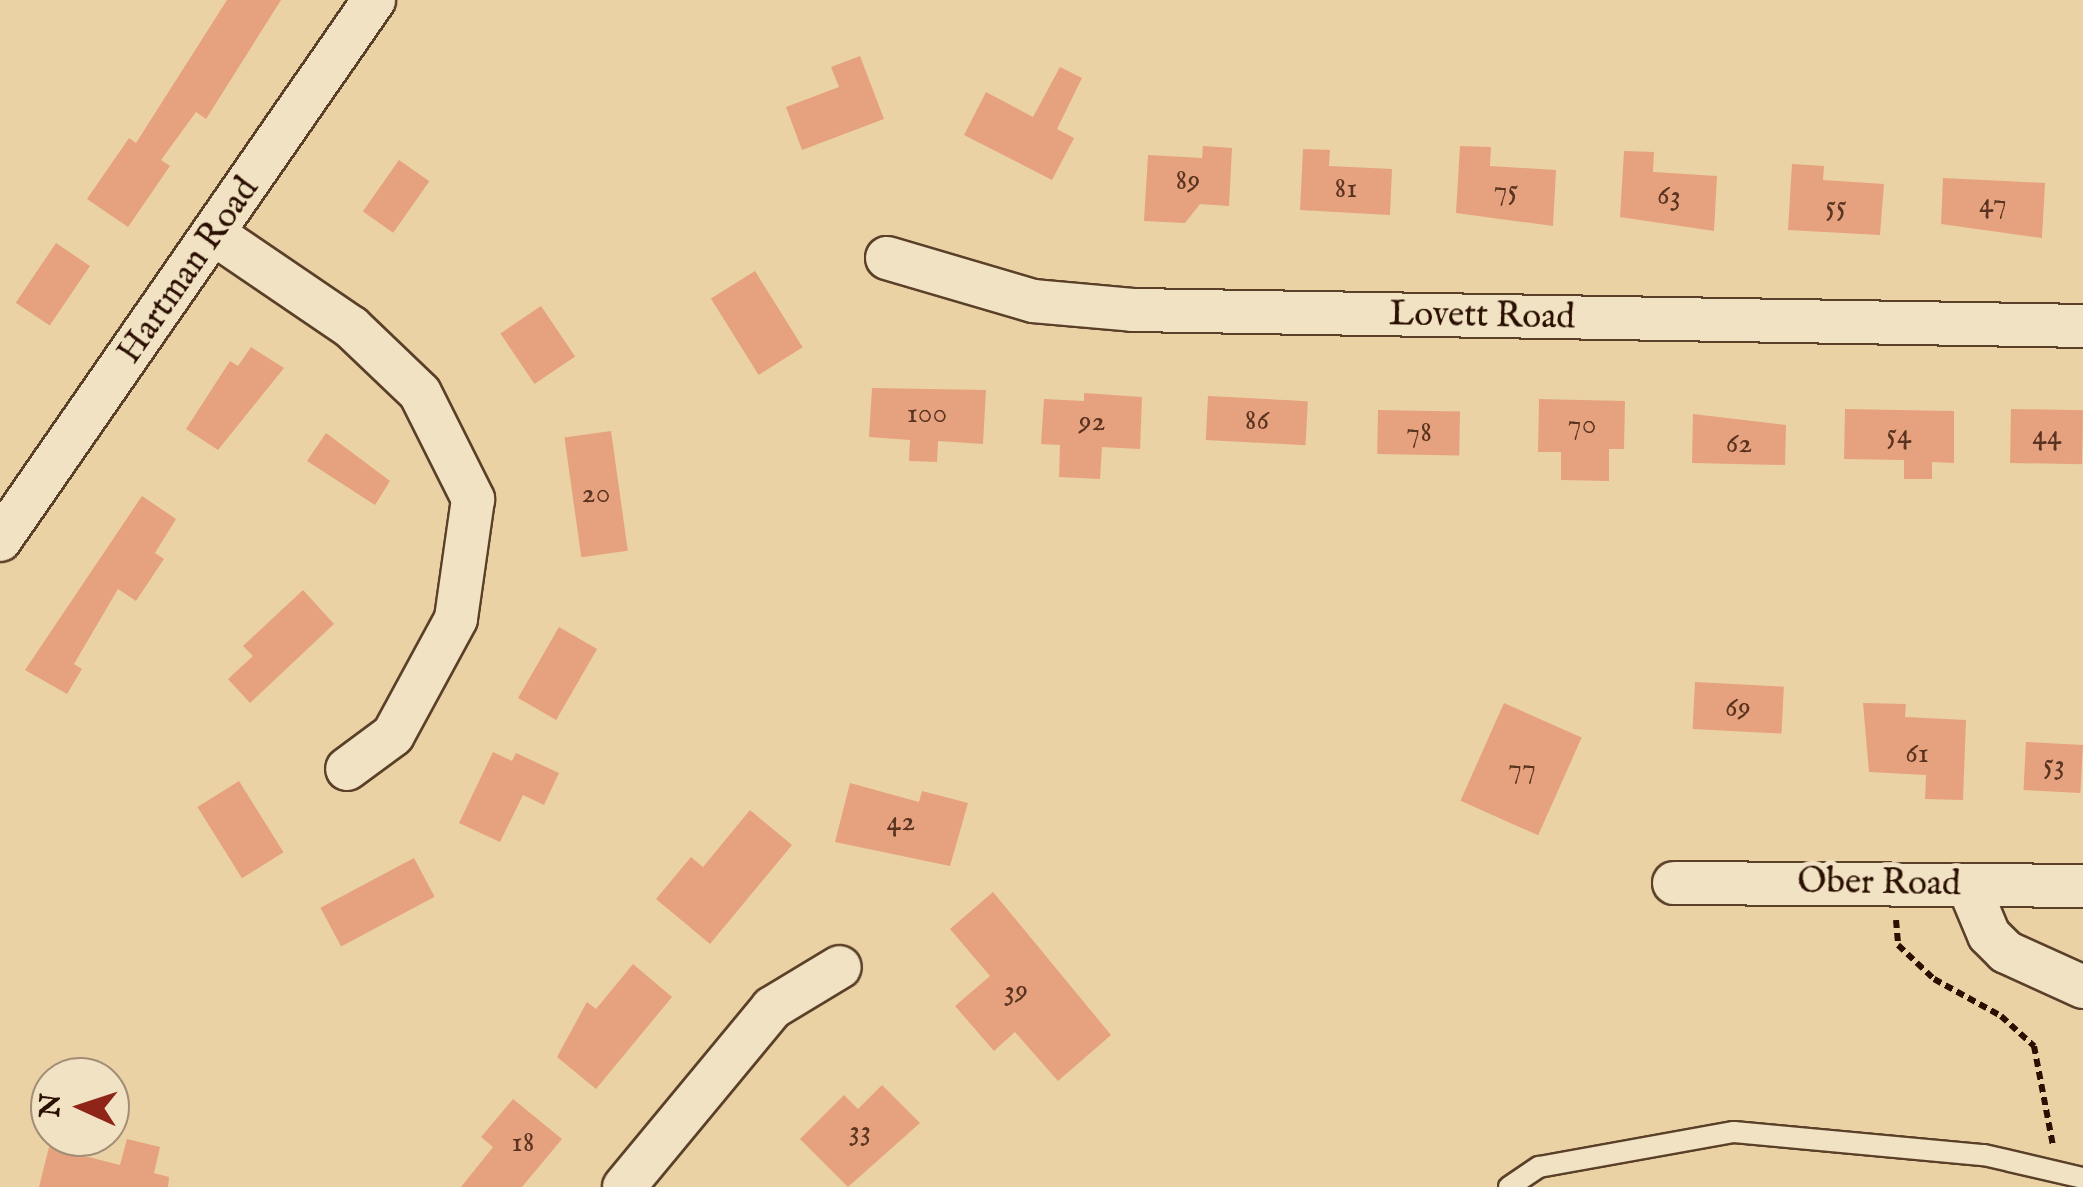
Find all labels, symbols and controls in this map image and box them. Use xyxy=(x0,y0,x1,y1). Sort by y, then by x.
house number: 89 xyxy=(1176,163,1200,199)
street label: Hartman Road xyxy=(109,170,269,372)
house number: 81 xyxy=(1335,171,1357,207)
house number: 75 xyxy=(1494,173,1518,209)
house number: 63 xyxy=(1657,178,1681,214)
house number: 47 xyxy=(1979,186,2007,222)
house number: 55 xyxy=(1825,189,1847,225)
street label: Lovett Road xyxy=(1389,294,1575,340)
house number: 100 xyxy=(907,396,947,432)
house number: 86 xyxy=(1245,403,1269,439)
house number: 92 xyxy=(1078,404,1106,440)
house number: 70 xyxy=(1568,407,1596,443)
house number: 78 xyxy=(1406,415,1432,451)
house number: 54 xyxy=(1886,417,1912,453)
house number: 44 xyxy=(2032,418,2062,454)
house number: 62 xyxy=(1726,426,1752,462)
house number: 20 xyxy=(582,476,610,512)
house number: 69 xyxy=(1725,690,1751,726)
house number: 61 xyxy=(1905,736,1929,772)
house number: 53 xyxy=(2043,747,2065,783)
house number: 77 xyxy=(1508,751,1536,787)
house number: 42 xyxy=(887,804,915,840)
street label: Ober Road xyxy=(1797,862,1961,906)
house number: 39 xyxy=(1004,973,1028,1009)
north arrow xyxy=(30,1057,130,1157)
text: N xyxy=(33,1092,70,1119)
house number: 33 xyxy=(849,1113,871,1149)
house number: 18 xyxy=(512,1125,534,1161)

